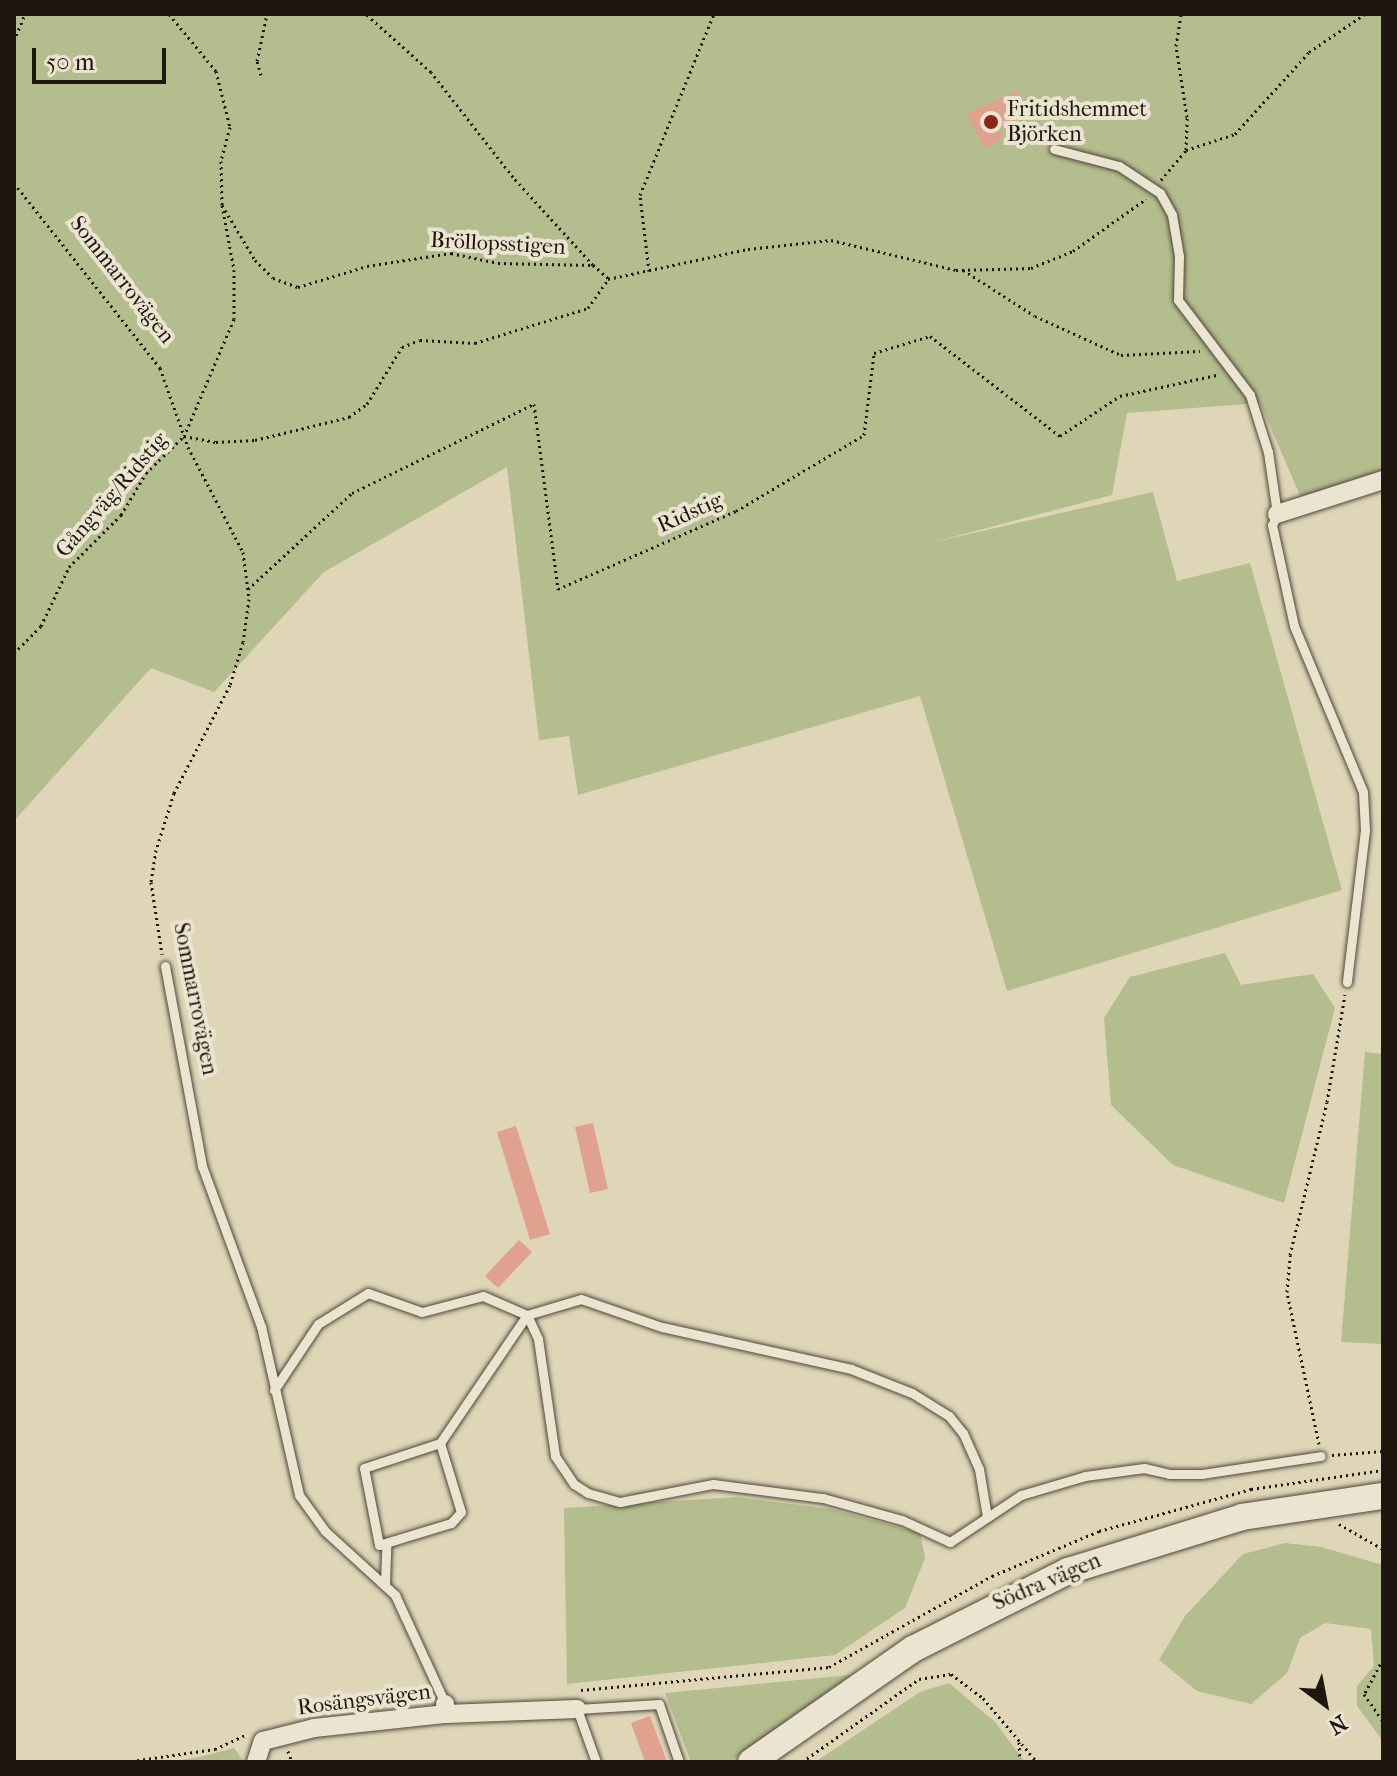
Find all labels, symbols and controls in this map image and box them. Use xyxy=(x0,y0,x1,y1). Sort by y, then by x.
scale bar xyxy=(36,32,170,82)
text: 50 m xyxy=(46,48,95,76)
place label: Fritidshemmet Björken xyxy=(1007,96,1147,148)
marker: Fritidshemmet Björken xyxy=(982,113,1000,131)
street label: Sommarrovägen xyxy=(64,211,180,349)
street label: Bröllopsstigen xyxy=(430,227,566,261)
street label: Gångväg/Ridstig xyxy=(51,427,173,563)
street label: Ridstig xyxy=(653,487,727,539)
street label: Sommarrovägen xyxy=(167,920,223,1078)
street label: Södra vägen xyxy=(989,1547,1105,1617)
north arrow xyxy=(1285,1664,1365,1744)
street label: Rosängsvägen xyxy=(296,1679,432,1721)
text: N xyxy=(1324,1709,1352,1740)

